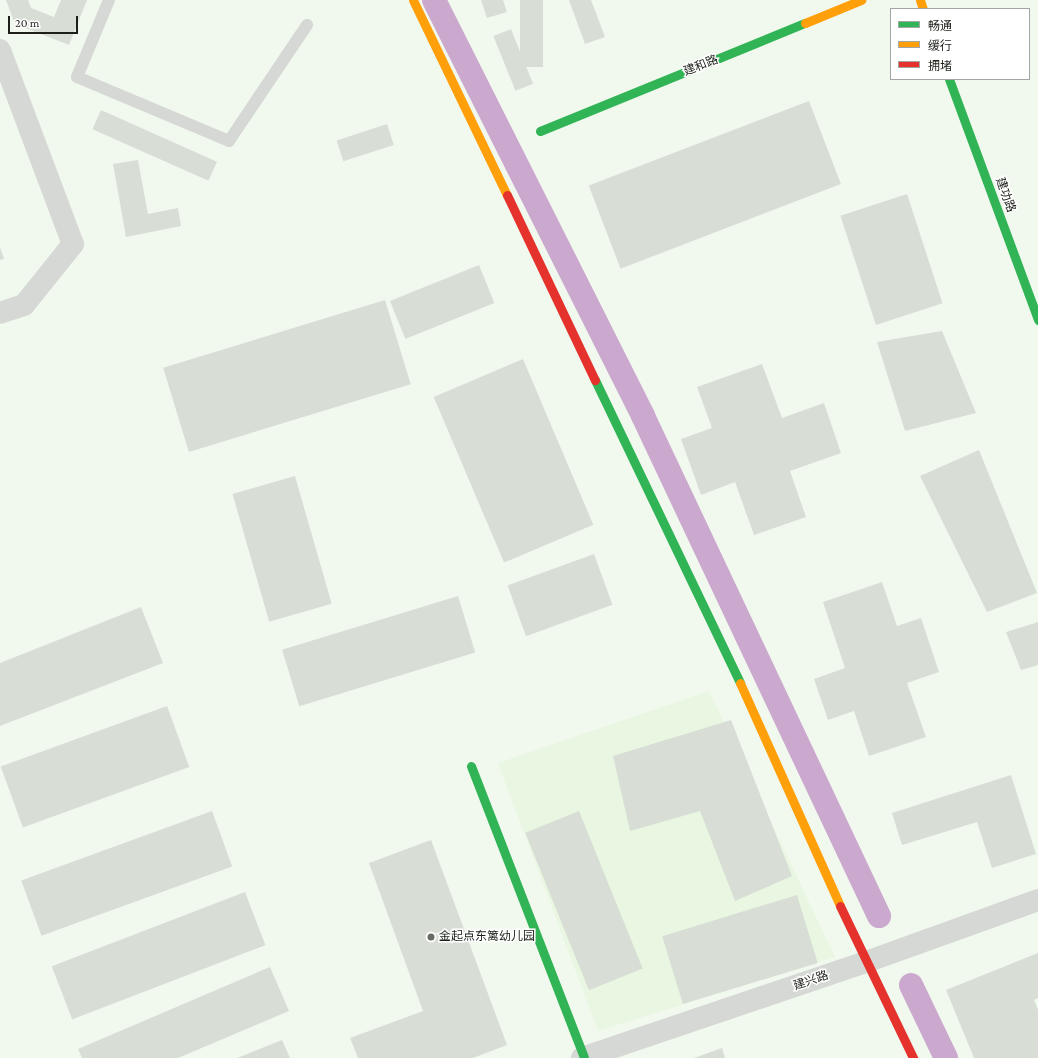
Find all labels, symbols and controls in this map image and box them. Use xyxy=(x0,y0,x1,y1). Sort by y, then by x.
scale bar xyxy=(10,8,80,34)
legend xyxy=(890,8,1030,80)
text: 20 m xyxy=(15,16,39,30)
text: 畅通 xyxy=(928,19,952,33)
text: 缓行 xyxy=(928,39,952,53)
street label: 建和路 xyxy=(682,53,720,79)
text: 拥堵 xyxy=(928,59,952,73)
street label: 建功路 xyxy=(992,176,1018,214)
place label: 金起点东篱幼儿园 xyxy=(439,930,535,944)
marker: 金起点东篱幼儿园 xyxy=(426,932,436,942)
street label: 建兴路 xyxy=(792,968,830,994)

